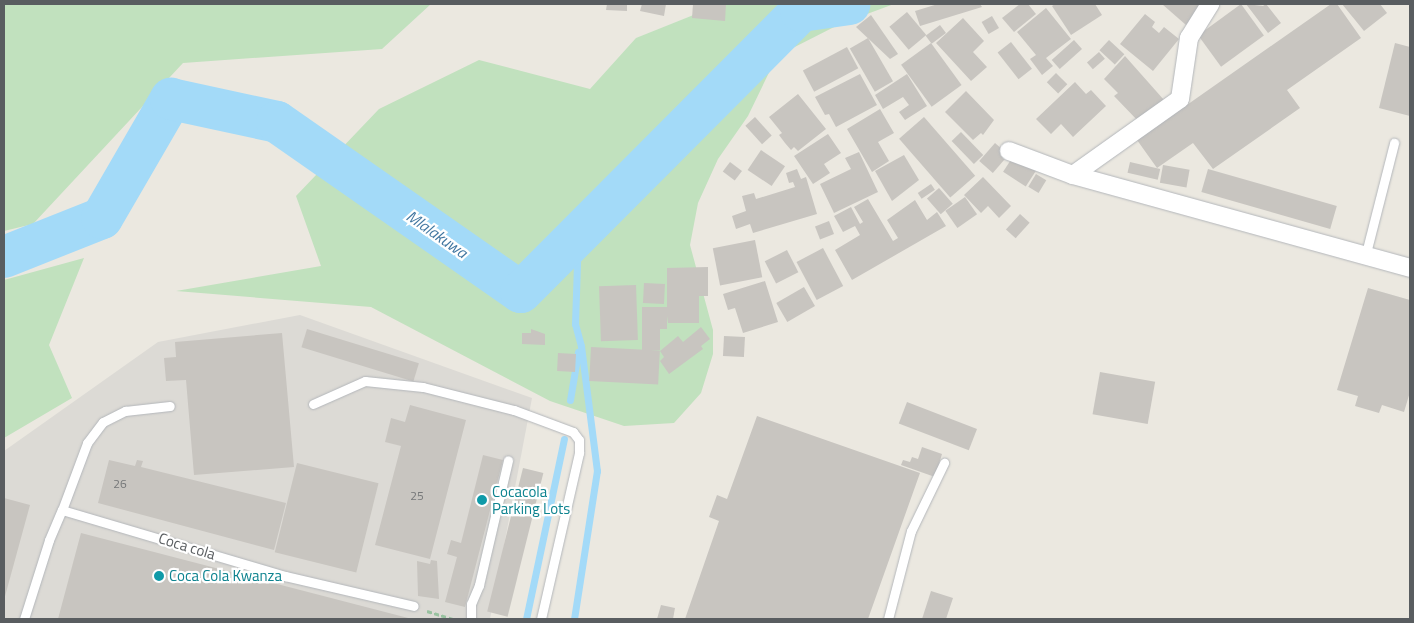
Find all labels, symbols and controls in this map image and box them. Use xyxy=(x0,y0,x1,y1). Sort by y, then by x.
water label: Mlalakuwa xyxy=(403,206,471,262)
house number: 26 xyxy=(113,477,127,491)
place label: Cocacola Parking Lots xyxy=(492,482,570,517)
house number: 25 xyxy=(410,489,424,503)
marker: Cocacola Parking Lots xyxy=(476,494,488,506)
street label: Coca cola xyxy=(156,529,218,563)
place label: Coca Cola Kwanza xyxy=(169,567,282,585)
marker: Coca Cola Kwanza xyxy=(153,570,165,582)

